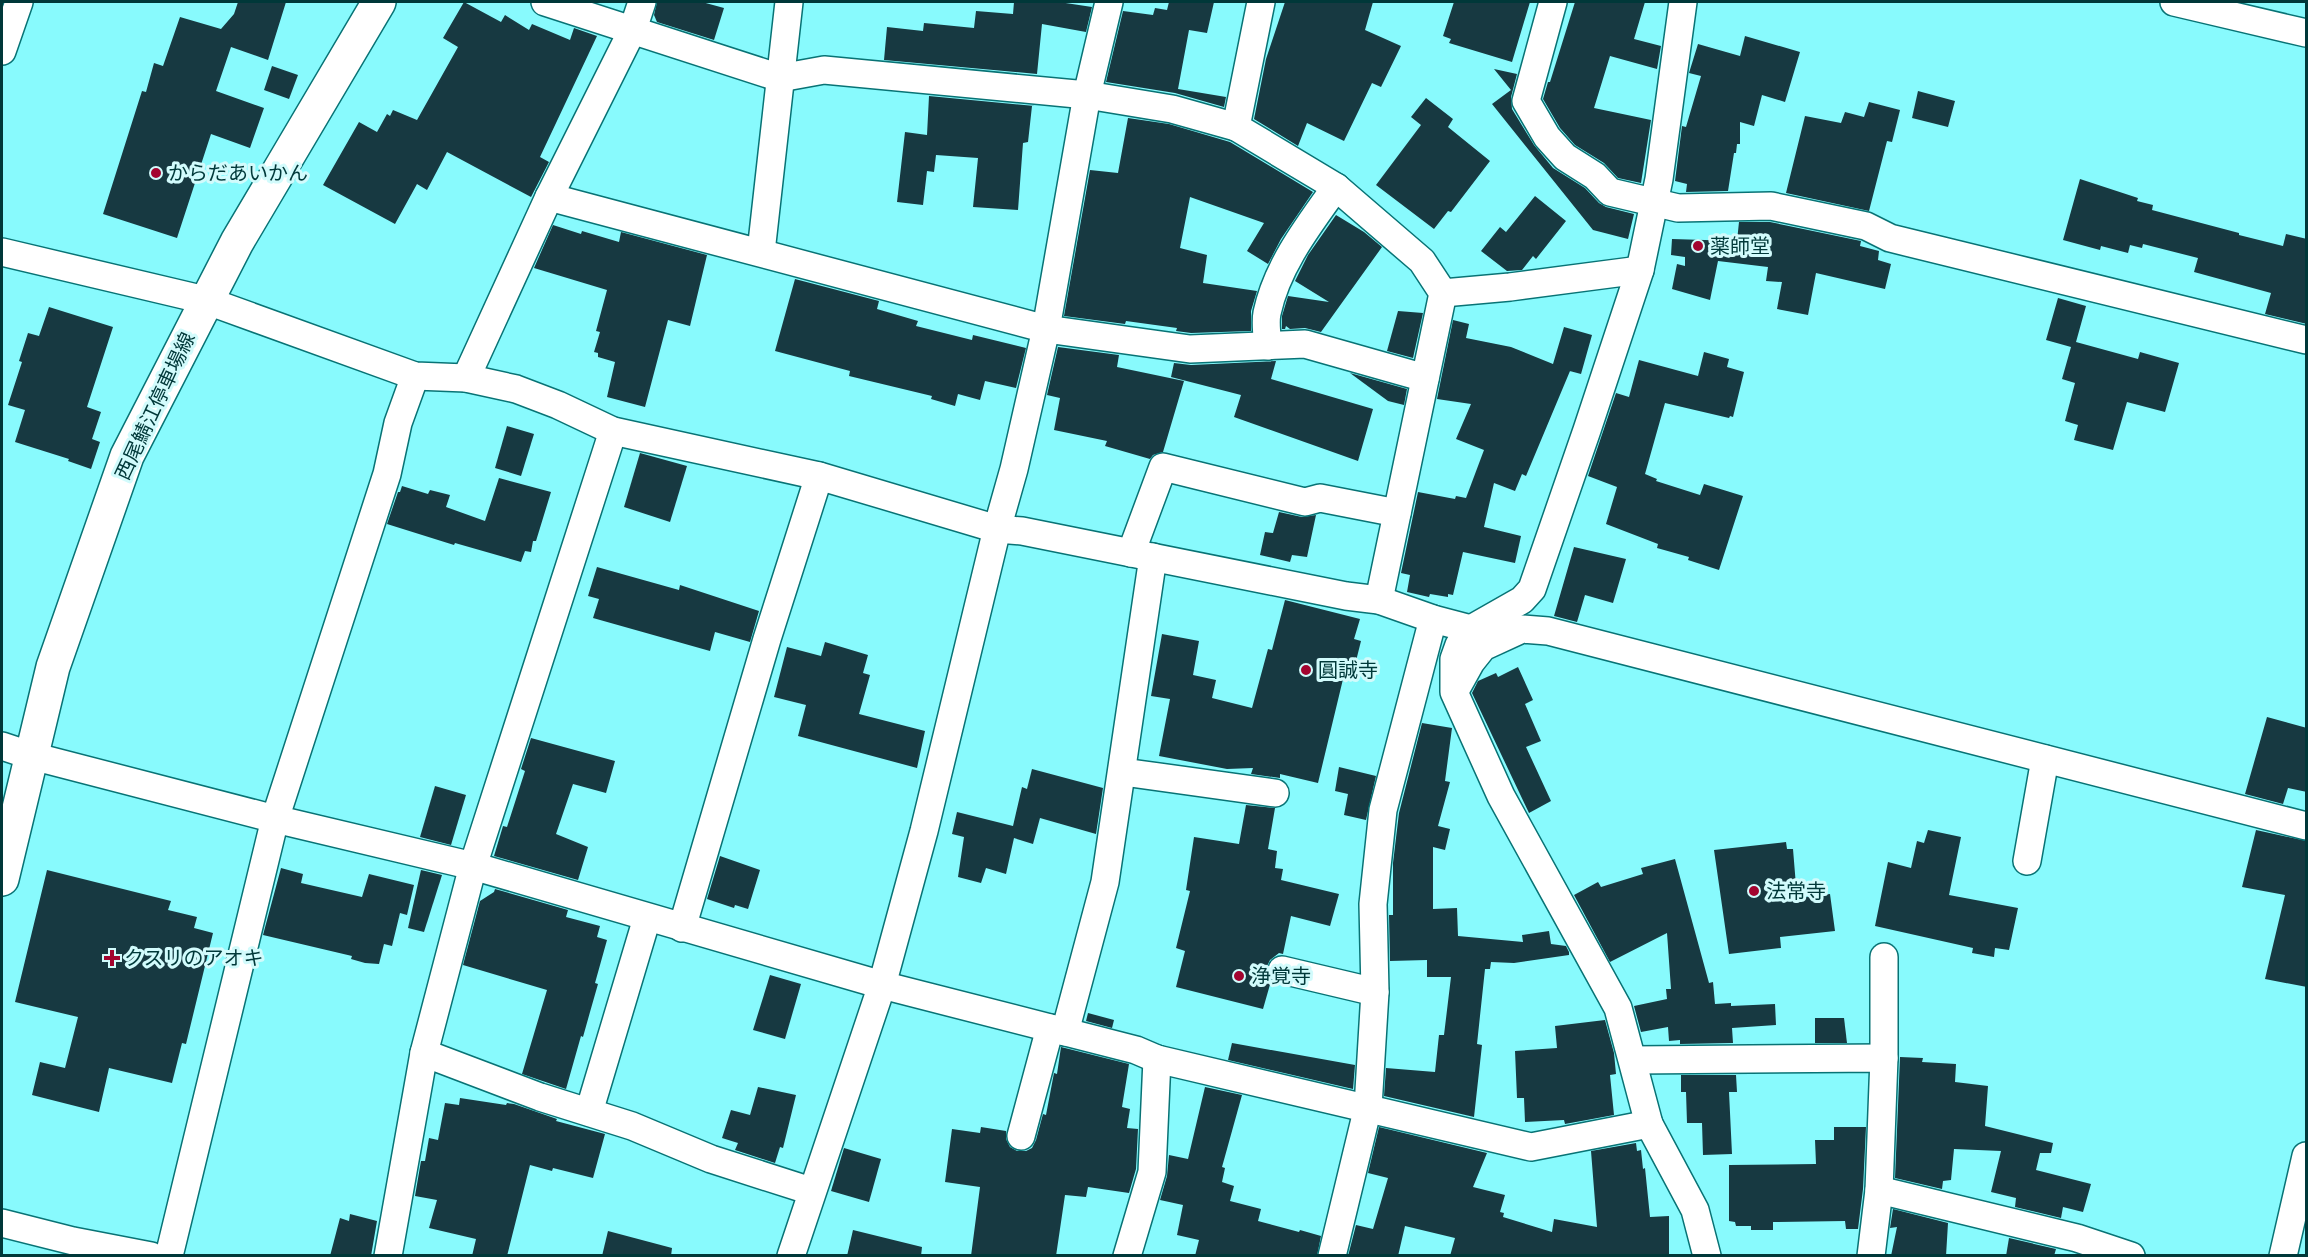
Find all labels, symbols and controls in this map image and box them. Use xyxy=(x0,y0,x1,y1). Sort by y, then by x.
place label: からだあいかん xyxy=(168,160,308,186)
marker: からだあいかん xyxy=(149,166,163,180)
place label: 薬師堂 xyxy=(1710,233,1770,259)
marker: 薬師堂 xyxy=(1691,239,1705,253)
street label: 西尾鯖江停車場線 xyxy=(109,328,201,484)
place label: 圓誠寺 xyxy=(1318,657,1378,683)
marker: 圓誠寺 xyxy=(1299,663,1313,677)
place label: 法常寺 xyxy=(1766,878,1826,904)
marker: 法常寺 xyxy=(1747,884,1761,898)
place label: クスリのアオキ xyxy=(124,945,263,971)
marker: クスリのアオキ xyxy=(105,951,119,965)
place label: 浄覚寺 xyxy=(1251,963,1311,989)
marker: 浄覚寺 xyxy=(1232,969,1246,983)

